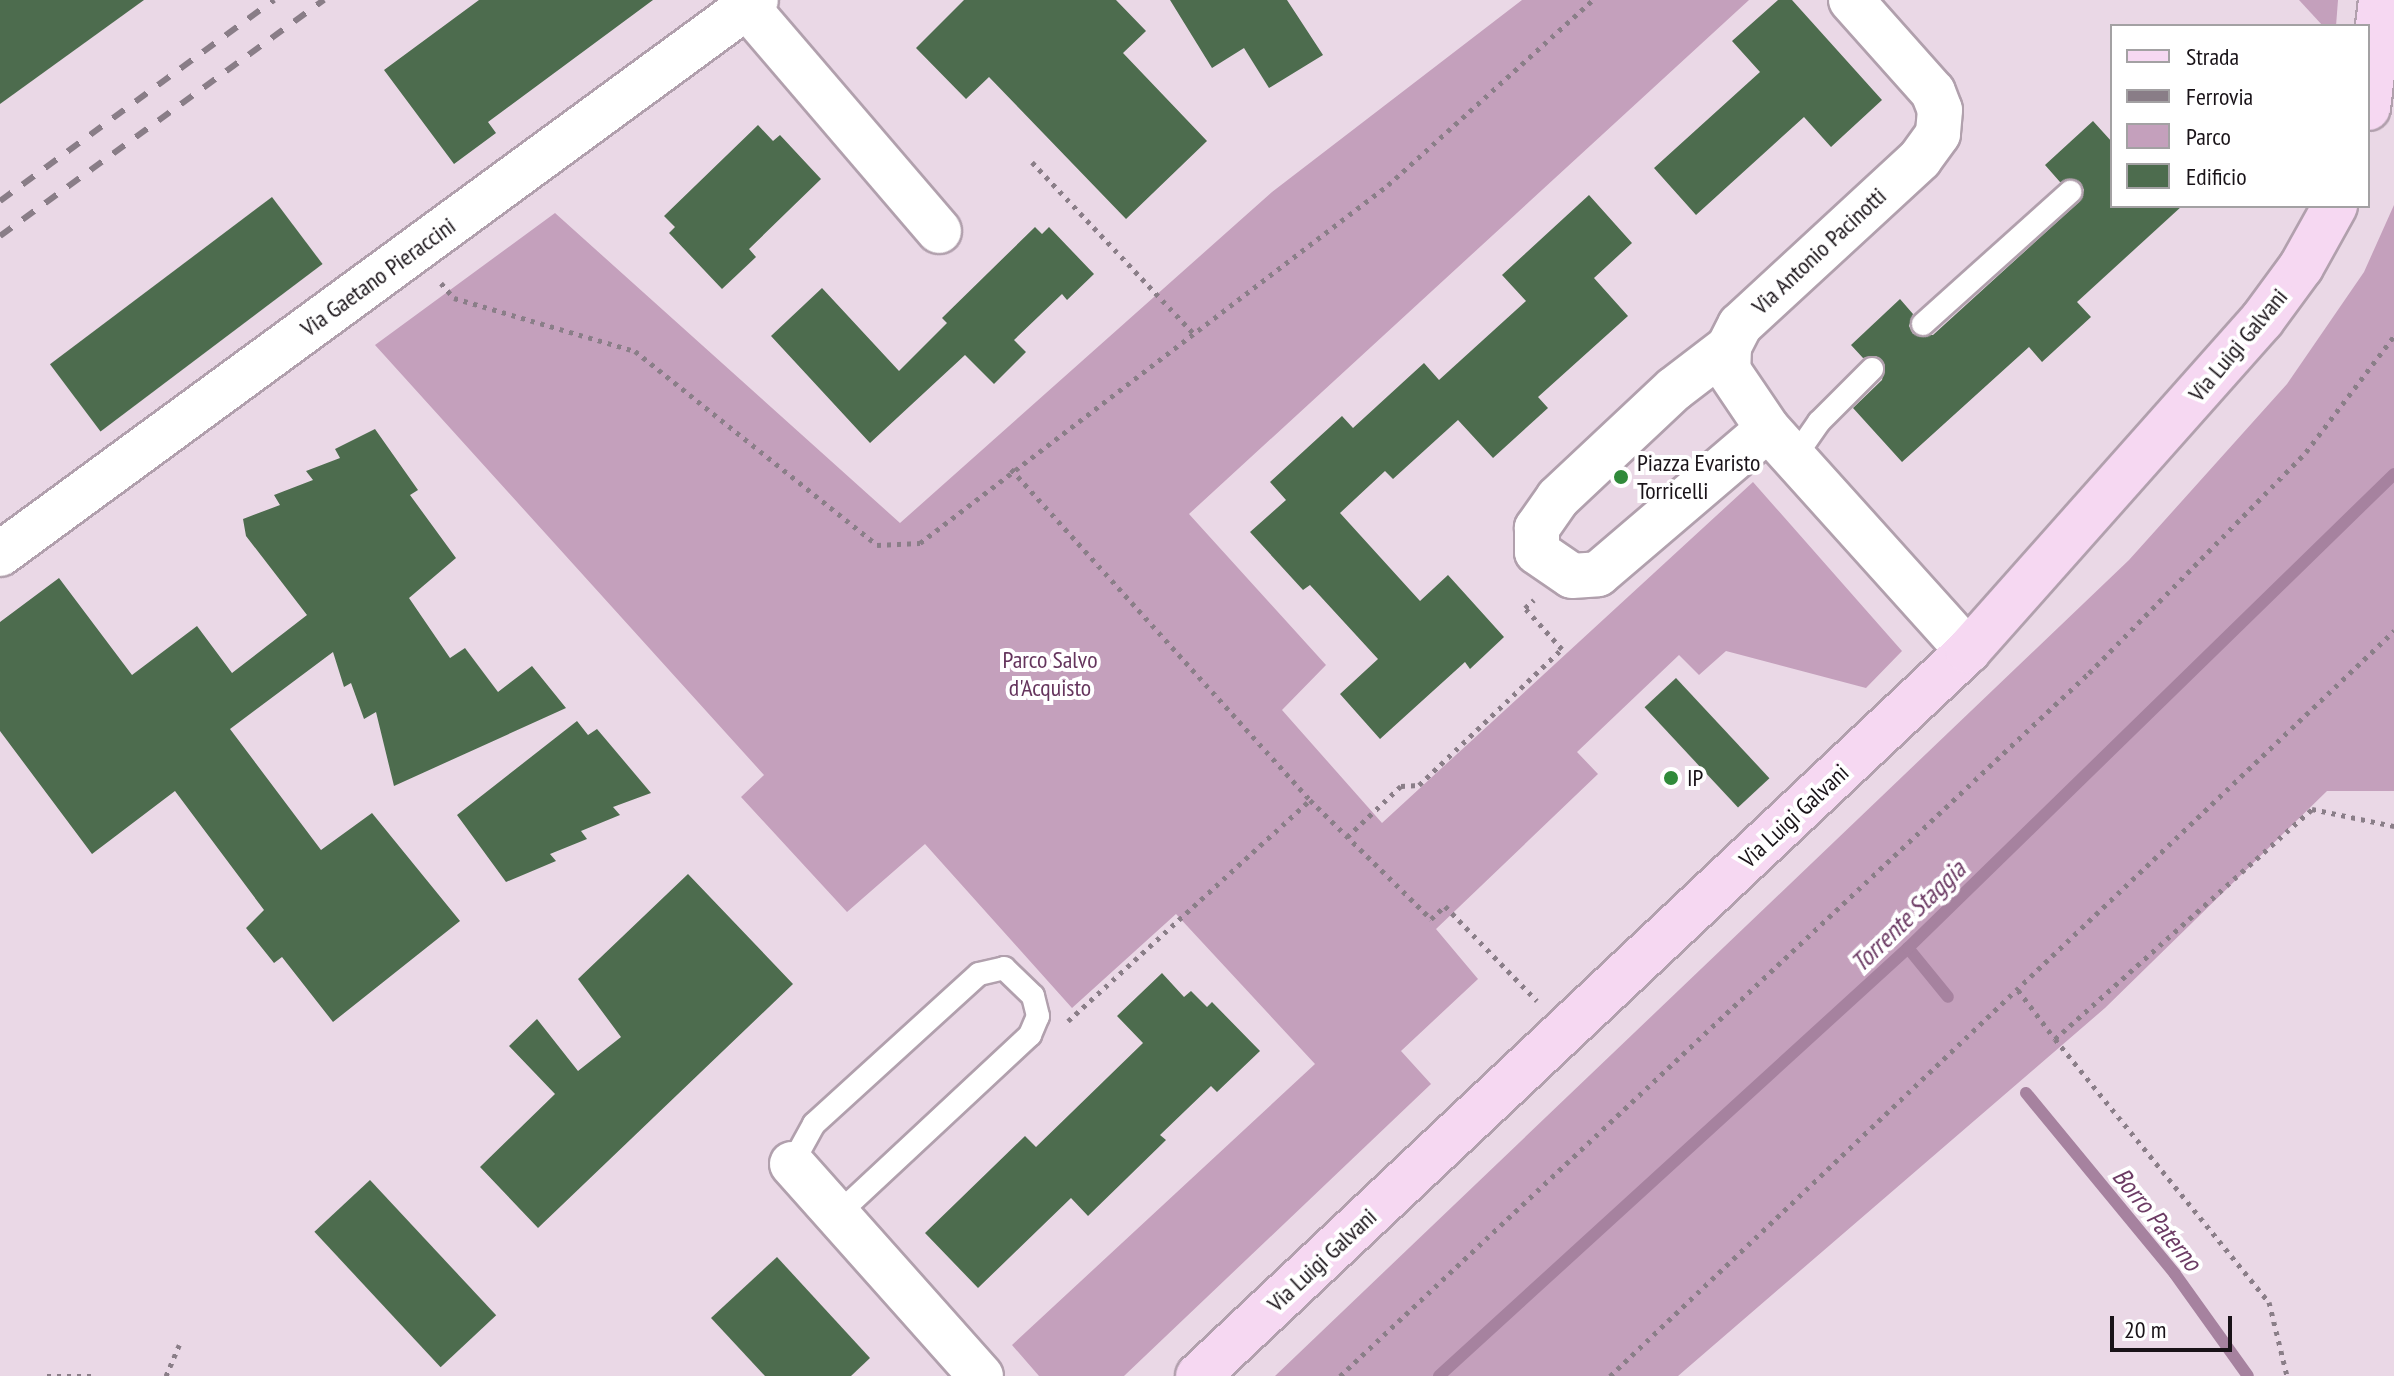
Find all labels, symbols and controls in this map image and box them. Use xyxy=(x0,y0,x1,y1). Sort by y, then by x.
legend xyxy=(2110,24,2370,208)
text: Strada xyxy=(2186,41,2239,72)
text: Ferrovia xyxy=(2186,81,2253,112)
text: Parco xyxy=(2186,121,2231,152)
text: Edificio xyxy=(2186,161,2247,192)
street label: Via Antonio Pacinotti xyxy=(1746,181,1892,321)
street label: Via Gaetano Pieraccini xyxy=(295,211,461,343)
street label: Via Luigi Galvani xyxy=(2182,283,2294,407)
place label: Piazza Evaristo Torricelli xyxy=(1637,449,1760,505)
marker: Piazza Evaristo Torricelli xyxy=(1612,468,1630,486)
park label: Parco Salvo d'Acquisto xyxy=(1002,646,1098,702)
street label: Via Luigi Galvani xyxy=(1734,758,1854,874)
place label: IP xyxy=(1687,764,1703,792)
marker: IP xyxy=(1662,769,1680,787)
water label: Torrente Staggia xyxy=(1844,854,1972,978)
water label: Borro Paterno xyxy=(2106,1161,2208,1277)
street label: Via Luigi Galvani xyxy=(1262,1202,1382,1318)
scale bar xyxy=(2114,1300,2236,1350)
text: 20 m xyxy=(2124,1314,2166,1345)

